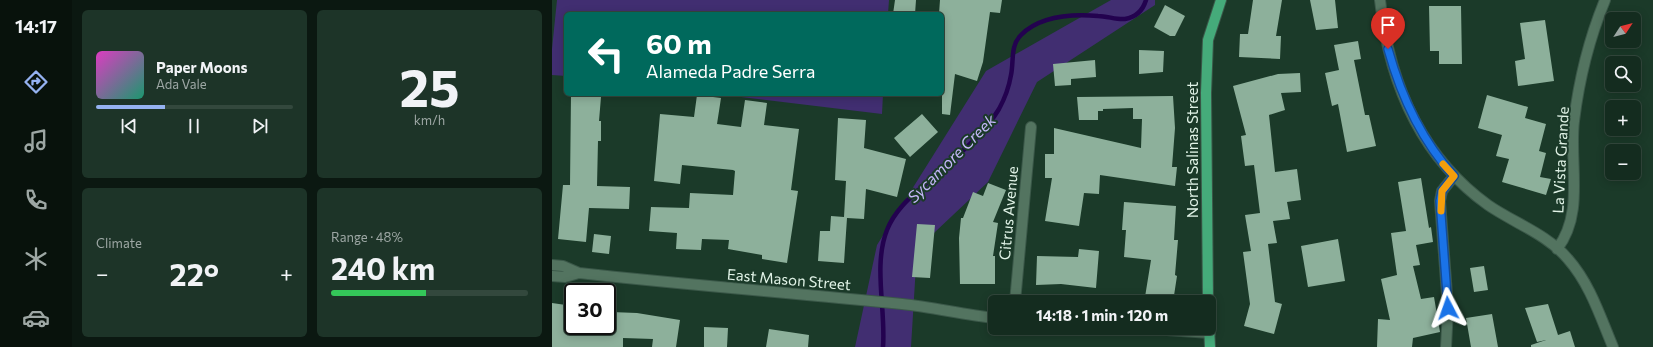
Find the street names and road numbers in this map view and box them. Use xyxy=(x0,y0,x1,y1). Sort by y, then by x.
street label: North Salinas Street xyxy=(1183,82,1201,218)
street label: La Vista Grande xyxy=(1548,106,1572,214)
street label: Citrus Avenue xyxy=(995,165,1021,261)
street label: East Mason Street xyxy=(726,265,852,293)

